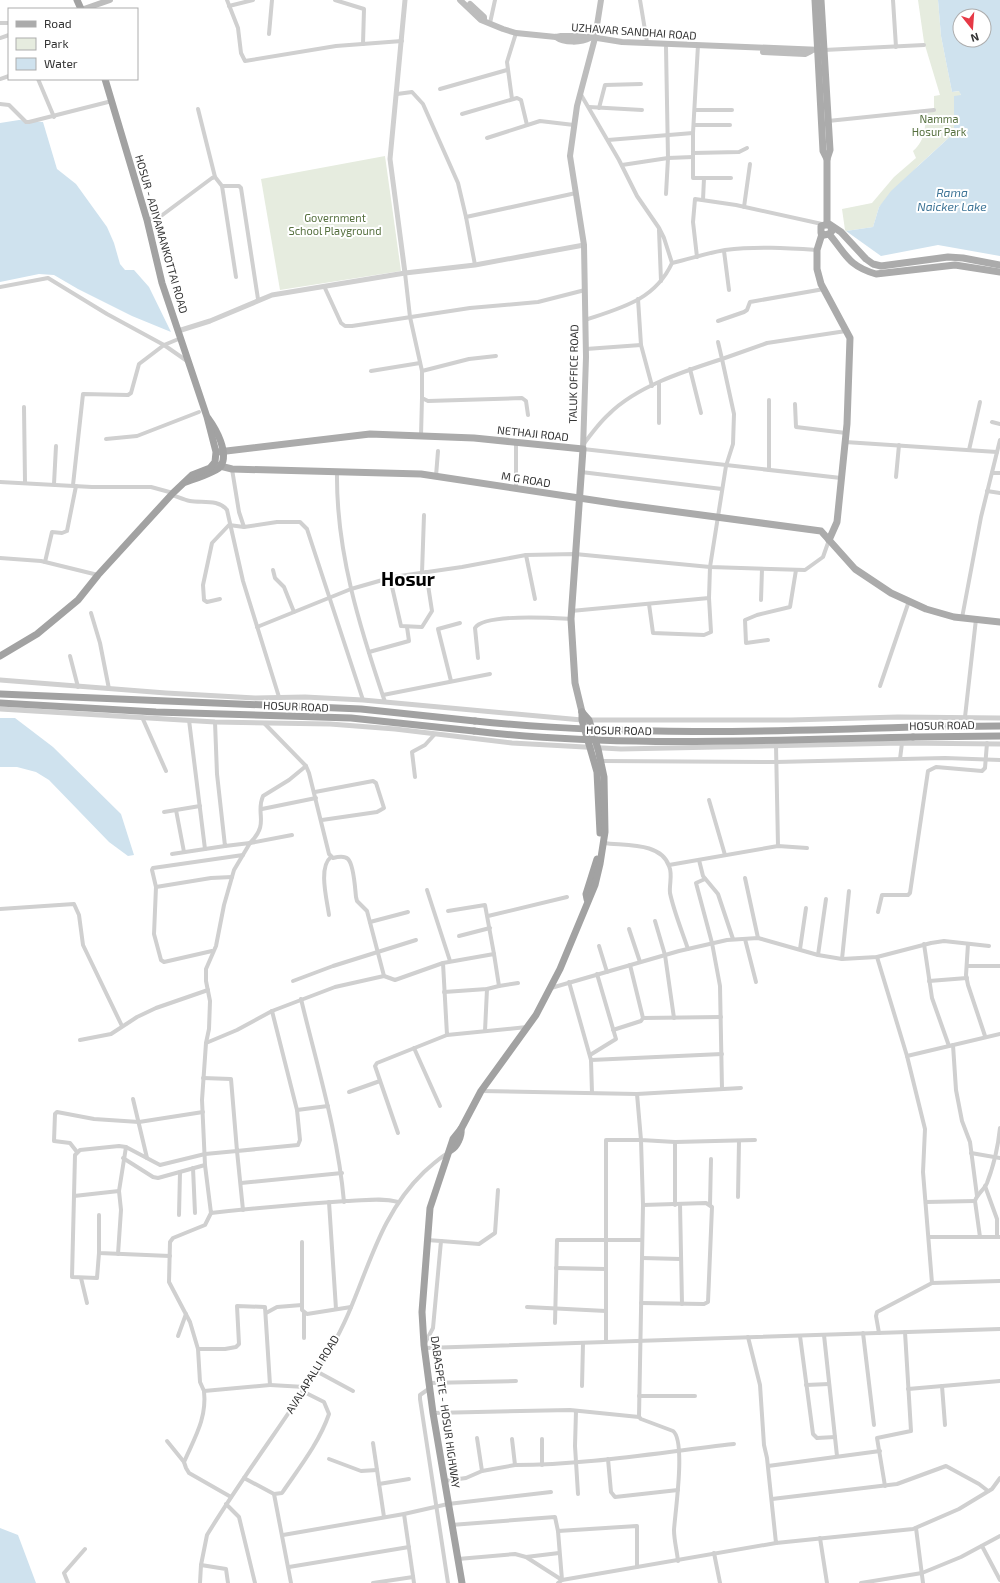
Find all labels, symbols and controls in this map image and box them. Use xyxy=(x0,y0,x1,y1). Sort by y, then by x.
legend xyxy=(8,8,138,80)
north arrow xyxy=(952,8,992,48)
text: Road xyxy=(44,16,72,30)
street label: UZHAVAR SANDHAI ROAD xyxy=(571,20,697,42)
text: N xyxy=(969,31,981,45)
text: Park xyxy=(44,36,69,50)
text: Water xyxy=(44,56,78,70)
park label: Namma Hosur Park xyxy=(912,112,967,138)
street label: HOSUR - ADIYAMANKOTTAI ROAD xyxy=(133,153,191,315)
water label: Rama Naicker Lake xyxy=(917,185,987,213)
park label: Government School Playground xyxy=(288,211,382,237)
street label: TALUK OFFICE ROAD xyxy=(566,324,580,424)
street label: NETHAJI ROAD xyxy=(497,423,569,443)
street label: M G ROAD xyxy=(500,469,552,489)
district label: Hosur xyxy=(381,567,435,590)
street label: HOSUR ROAD xyxy=(263,698,329,714)
street label: HOSUR ROAD xyxy=(909,718,975,732)
street label: HOSUR ROAD xyxy=(586,723,652,737)
street label: AVALAPALLI ROAD xyxy=(283,1332,341,1416)
street label: DABASPETE - HOSUR HIGHWAY xyxy=(429,1335,463,1490)

